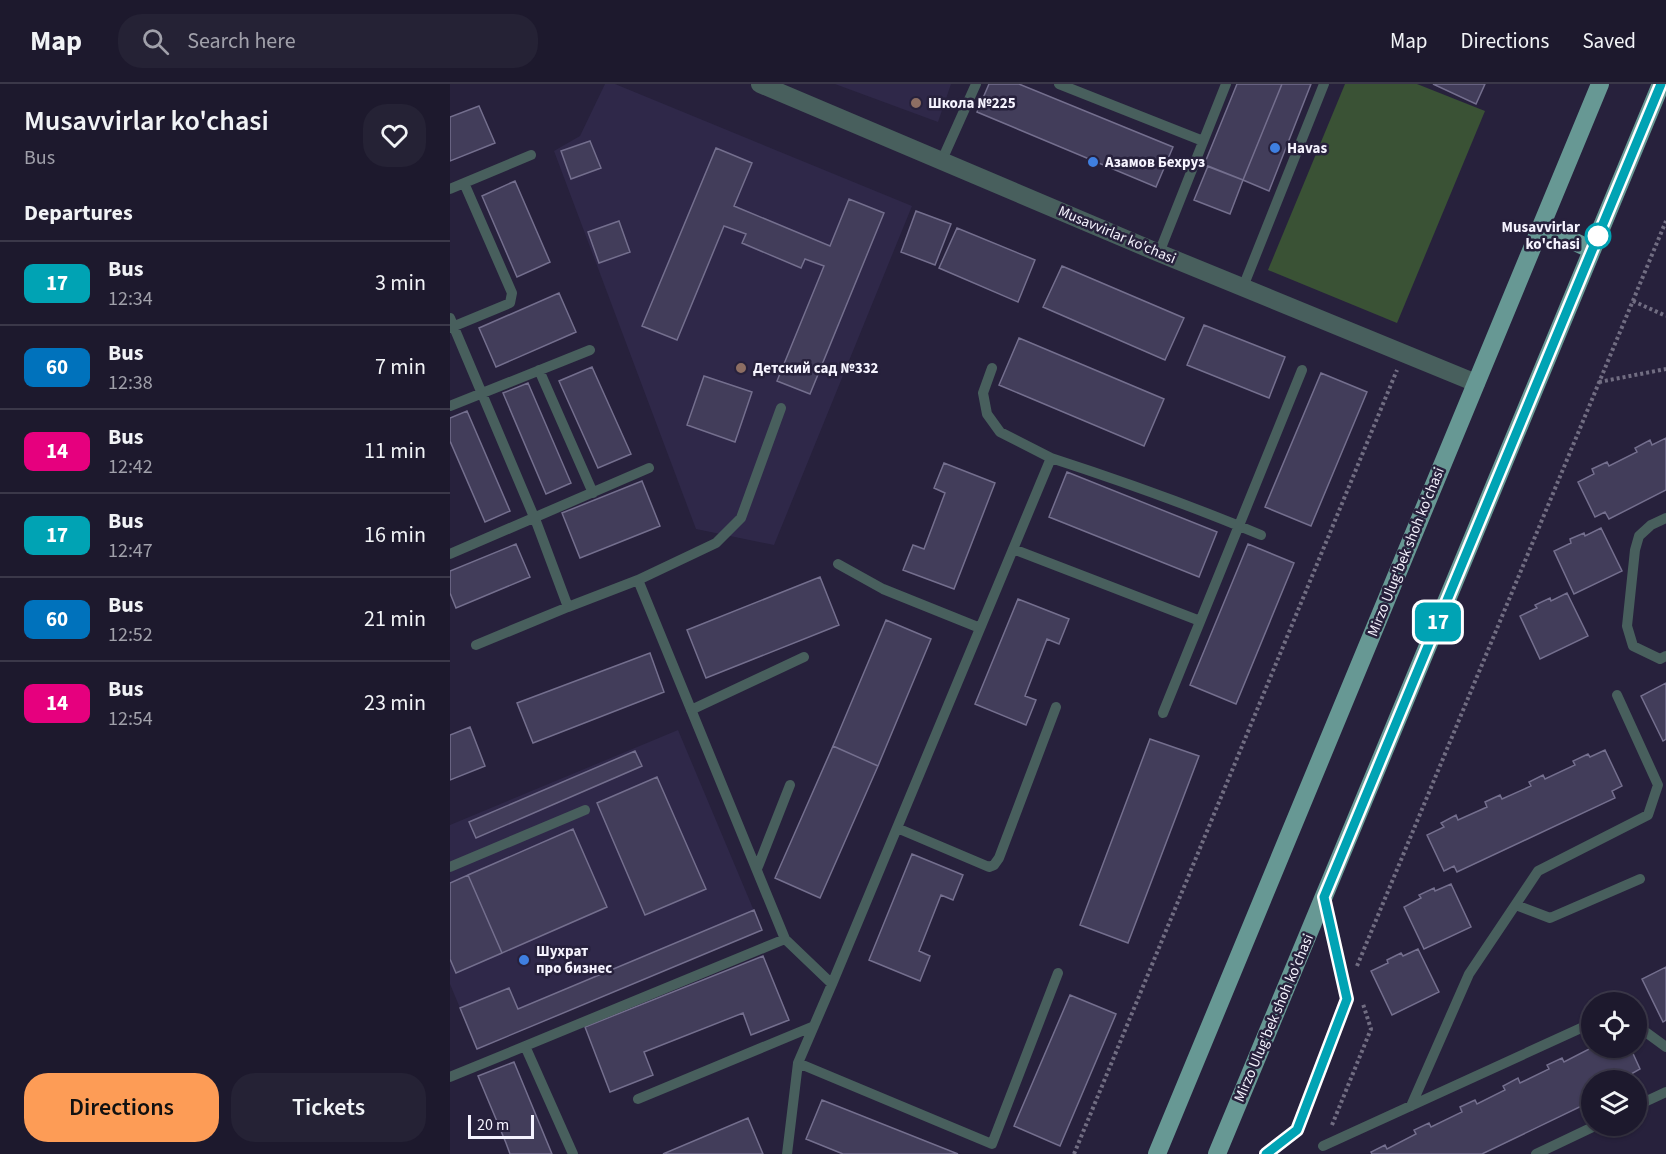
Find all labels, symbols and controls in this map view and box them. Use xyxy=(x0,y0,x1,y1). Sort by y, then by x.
search box xyxy=(118,14,538,68)
text: Map xyxy=(30,21,82,61)
icon: search xyxy=(139,25,172,58)
text: Search here xyxy=(187,25,296,57)
text: Map xyxy=(1390,26,1428,56)
text: Directions xyxy=(1461,26,1549,56)
text: Saved xyxy=(1582,26,1636,56)
place label: Школа №225 xyxy=(928,93,1016,114)
marker: Школа №225 xyxy=(909,96,923,110)
text: Musavvirlar ko'chasi xyxy=(24,101,269,141)
button: heart xyxy=(363,104,426,167)
place label: Havas xyxy=(1287,138,1327,159)
marker: Havas xyxy=(1268,141,1282,155)
text: Bus xyxy=(24,144,55,172)
place label: Азамов Бехруз xyxy=(1104,152,1205,173)
marker: Азамов Бехруз xyxy=(1086,155,1100,169)
text: Departures xyxy=(24,197,133,229)
street label: Musavvirlar ko'chasi xyxy=(1055,201,1179,269)
place label: Musavvirlar ko'chasi xyxy=(1502,217,1580,255)
marker: Musavvirlar ko'chasi xyxy=(1585,223,1611,249)
text: Bus xyxy=(108,253,144,285)
text: 3 min xyxy=(375,267,426,299)
text: 17 xyxy=(46,268,68,298)
text: 12:34 xyxy=(108,285,153,313)
text: Bus xyxy=(108,337,144,369)
text: 7 min xyxy=(375,351,426,383)
text: 60 xyxy=(46,352,68,382)
place label: Детский сад №332 xyxy=(753,358,879,379)
marker: Детский сад №332 xyxy=(734,361,748,375)
text: 12:38 xyxy=(108,369,153,397)
text: Bus xyxy=(108,421,144,453)
text: 11 min xyxy=(364,435,426,467)
text: 14 xyxy=(46,436,68,466)
text: 12:42 xyxy=(108,453,153,481)
street label: Mirzo Ulug'bek shoh ko'chasi xyxy=(1362,464,1450,640)
text: Bus xyxy=(108,505,144,537)
text: 16 min xyxy=(364,519,426,551)
text: 17 xyxy=(46,520,68,550)
text: 12:47 xyxy=(108,537,153,565)
text: Bus xyxy=(108,589,144,621)
line badge: 17 xyxy=(1411,602,1465,642)
text: 21 min xyxy=(364,603,426,635)
text: 60 xyxy=(46,604,68,634)
text: 17 xyxy=(1427,607,1449,637)
text: 12:52 xyxy=(108,621,153,649)
text: Bus xyxy=(108,673,144,705)
text: 23 min xyxy=(364,687,426,719)
text: 14 xyxy=(46,688,68,718)
text: 12:54 xyxy=(108,705,153,733)
street label: Mirzo Ulug'bek shoh ko'chasi xyxy=(1229,931,1319,1105)
place label: Шухрат про бизнес xyxy=(536,941,612,979)
marker: Шухрат про бизнес xyxy=(517,953,531,967)
map controls xyxy=(1581,992,1647,1136)
button: locate xyxy=(1581,992,1647,1058)
button: layers xyxy=(1581,1070,1647,1136)
button: Directions xyxy=(24,1073,219,1142)
button: Tickets xyxy=(231,1073,426,1142)
scale bar xyxy=(468,1112,534,1140)
text: 20 m xyxy=(477,1114,509,1136)

